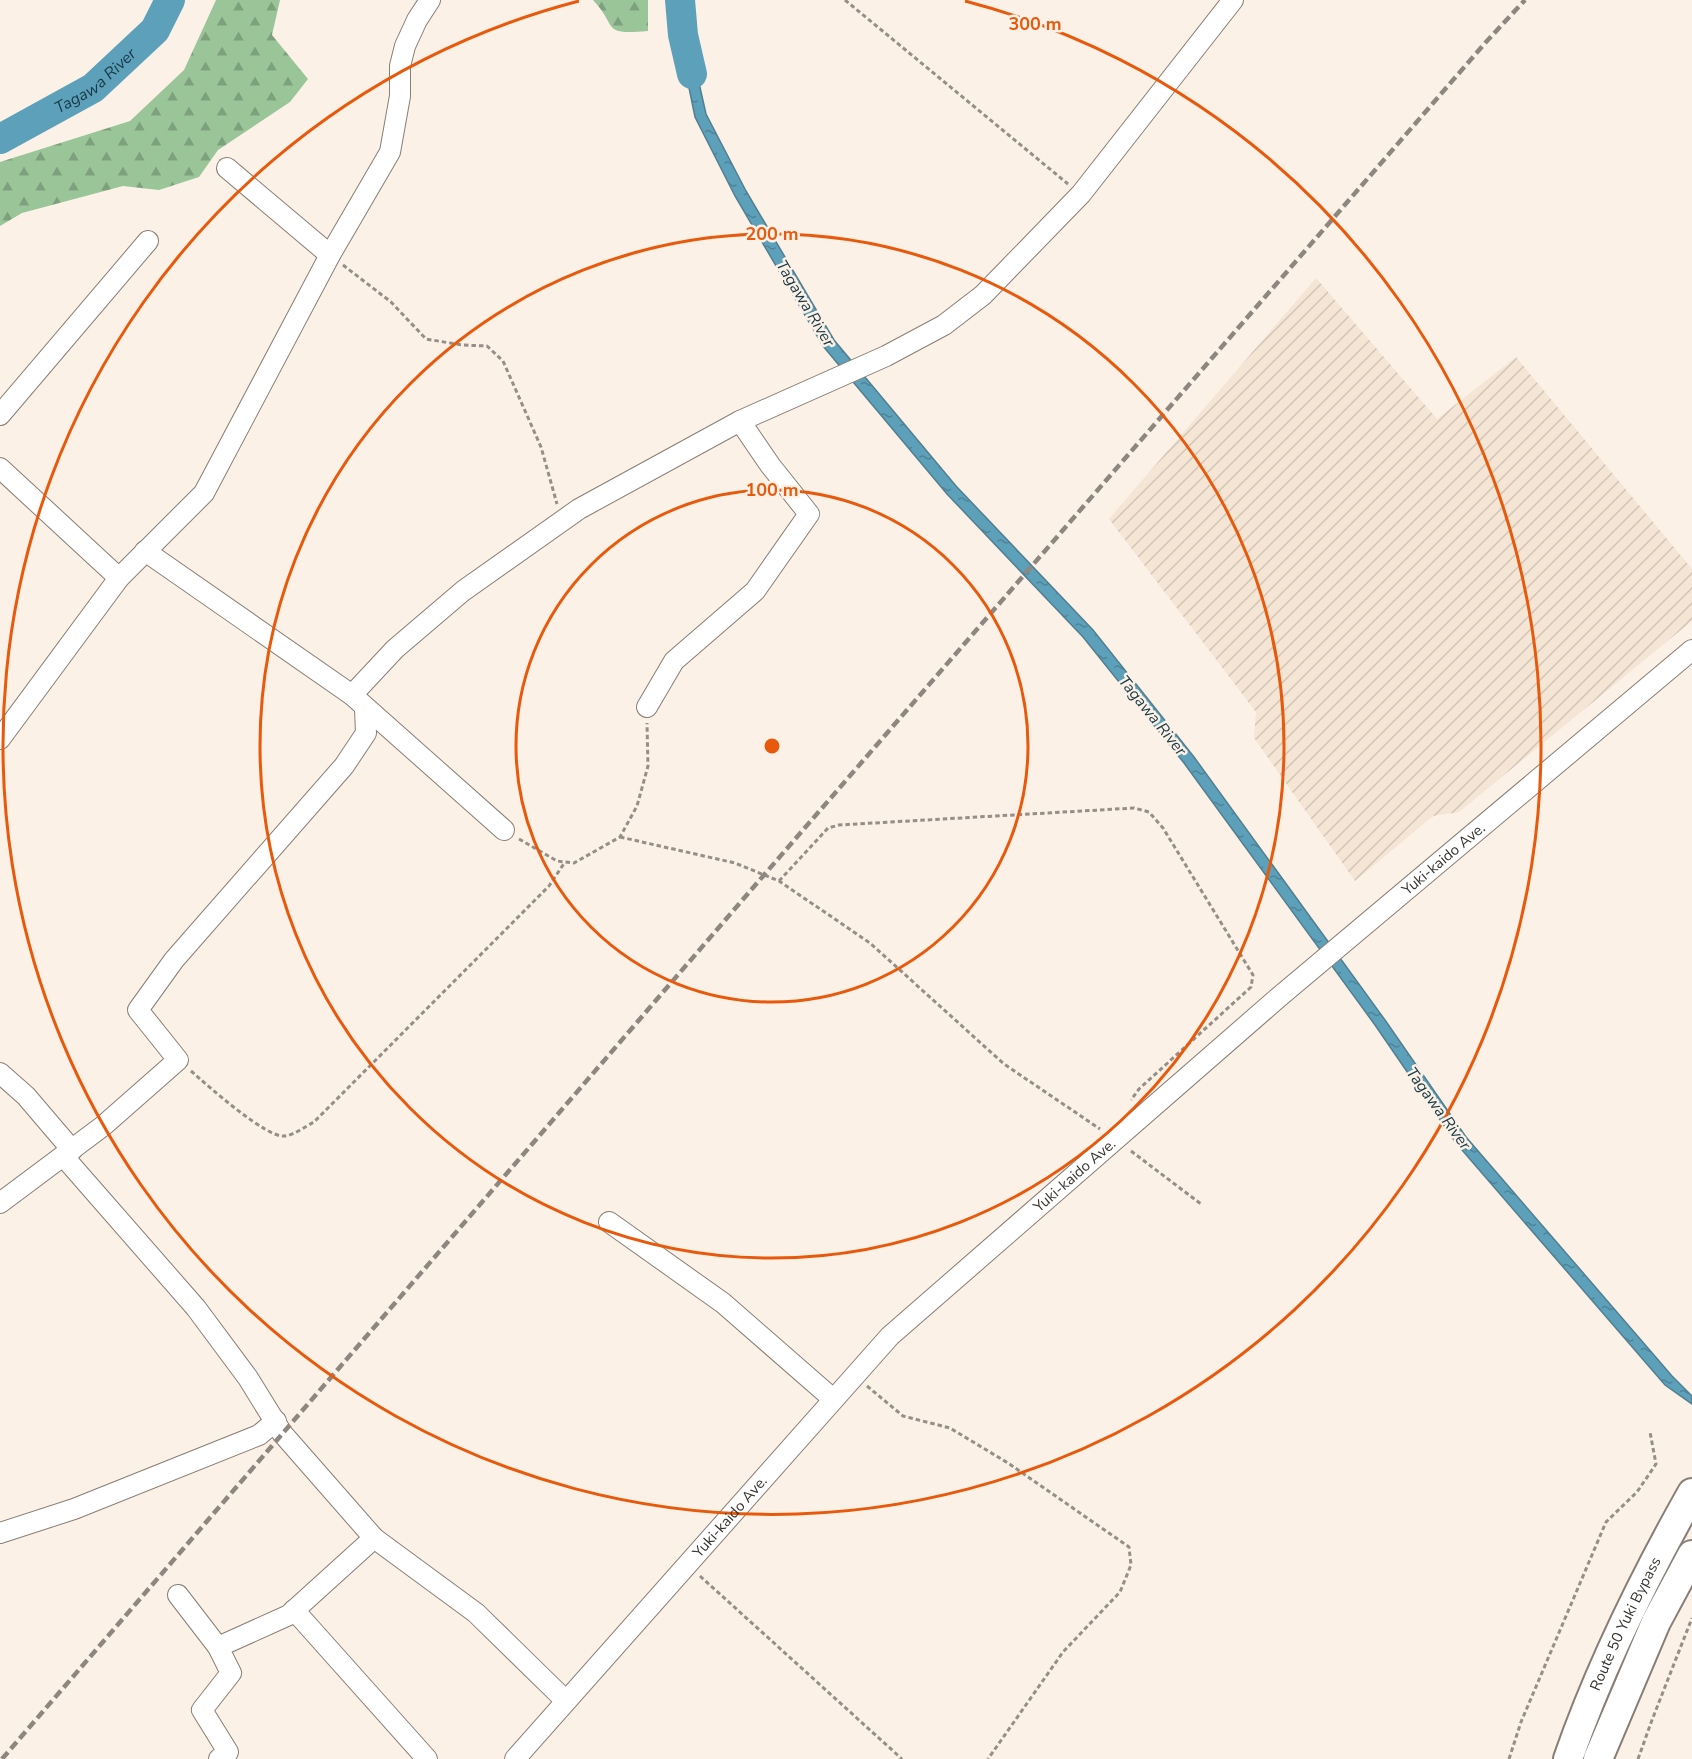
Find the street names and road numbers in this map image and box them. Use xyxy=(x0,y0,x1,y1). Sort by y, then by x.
street label: Yuki-kaido Ave. xyxy=(1397,818,1489,900)
street label: Yuki-kaido Ave. xyxy=(1028,1134,1120,1217)
street label: Yuki-kaido Ave. xyxy=(688,1471,772,1562)
street label: Route 50 Yuki Bypass xyxy=(1585,1553,1665,1694)

